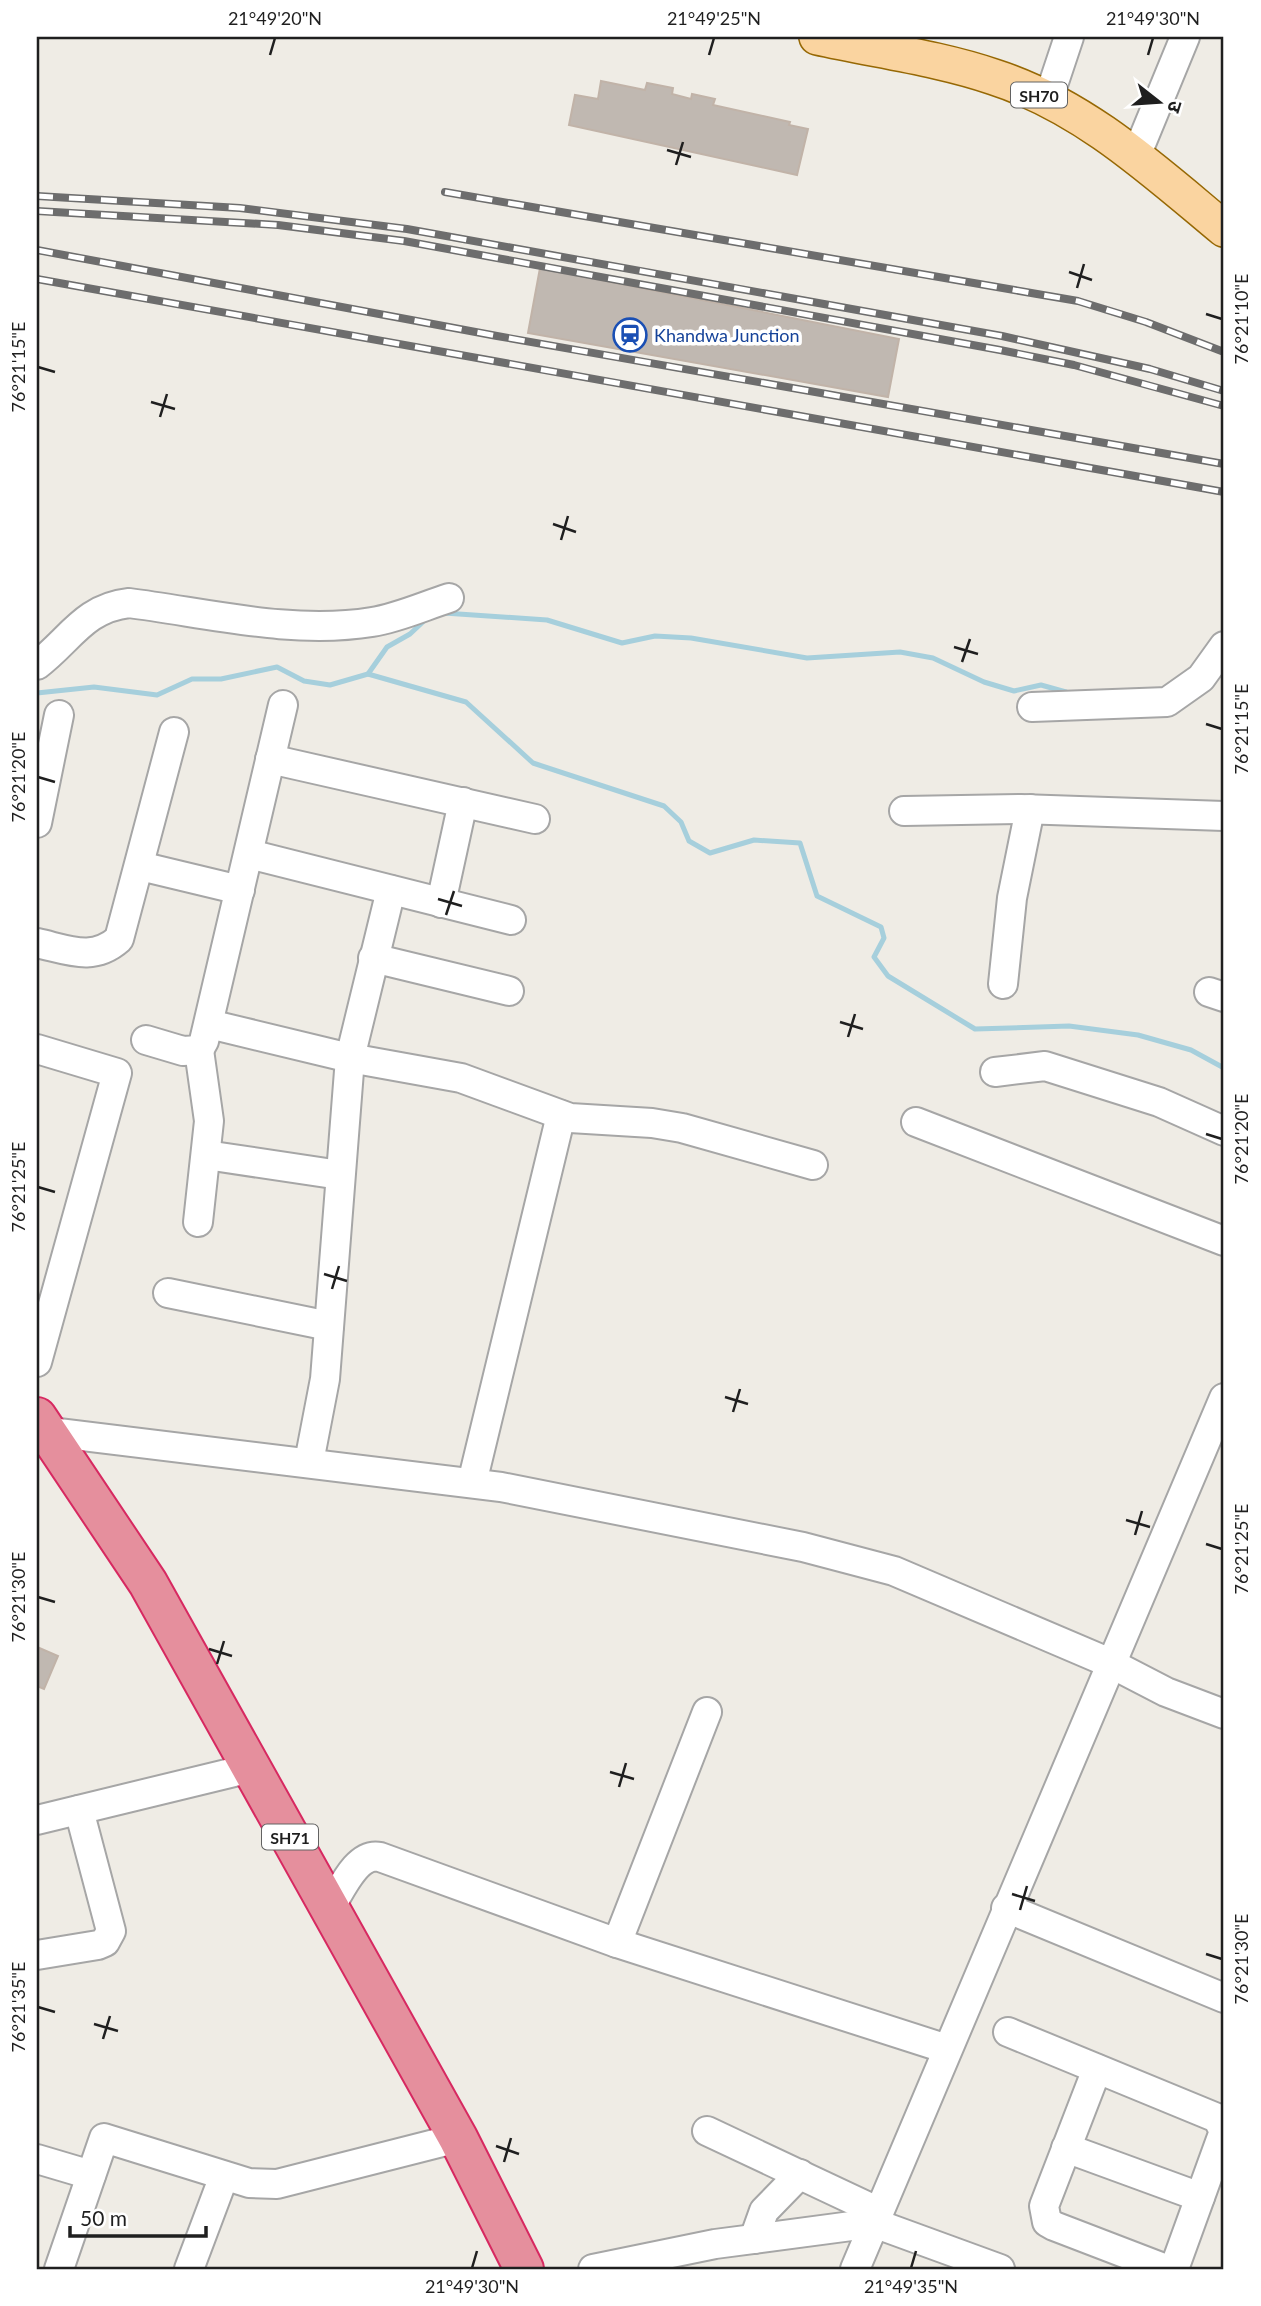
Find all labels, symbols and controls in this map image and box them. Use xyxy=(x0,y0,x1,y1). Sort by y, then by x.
text: 21°49'20"N xyxy=(228,7,322,29)
text: 21°49'25"N xyxy=(667,7,761,29)
text: 21°49'30"N xyxy=(1106,7,1200,29)
north arrow xyxy=(1124,66,1194,136)
road number: SH70 xyxy=(1011,82,1067,108)
text: उ xyxy=(1163,98,1188,117)
text: 76°21'10"E xyxy=(1230,274,1252,364)
station icon: Khandwa Junction xyxy=(611,316,649,354)
text: 76°21'15"E xyxy=(7,322,29,412)
place label: Khandwa Junction xyxy=(654,324,799,346)
text: 76°21'15"E xyxy=(1230,684,1252,774)
text: 76°21'20"E xyxy=(7,732,29,822)
text: 76°21'20"E xyxy=(1230,1094,1252,1184)
text: 76°21'25"E xyxy=(7,1142,29,1232)
text: 76°21'25"E xyxy=(1230,1504,1252,1594)
text: 76°21'30"E xyxy=(7,1552,29,1642)
road number: SH71 xyxy=(262,1825,318,1850)
text: 76°21'30"E xyxy=(1230,1914,1252,2004)
text: 76°21'35"E xyxy=(7,1962,29,2052)
scale bar xyxy=(70,2194,206,2238)
text: 50 m xyxy=(80,2205,127,2230)
text: 21°49'30"N xyxy=(425,2275,519,2297)
text: 21°49'35"N xyxy=(864,2275,958,2297)

